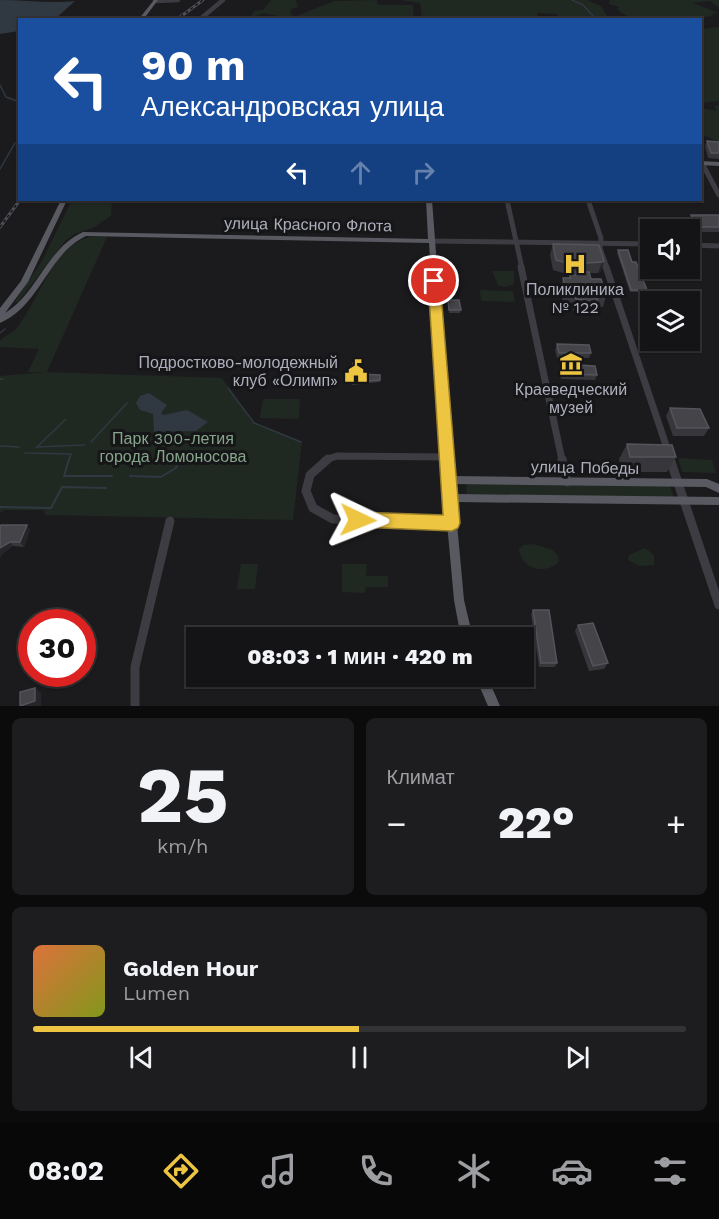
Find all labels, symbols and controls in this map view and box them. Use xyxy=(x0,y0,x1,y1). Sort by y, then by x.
text: 90 m xyxy=(141,41,245,90)
icon: left xyxy=(42,42,120,120)
text: Александровская улица xyxy=(141,91,444,123)
icon: left xyxy=(281,156,314,189)
icon: ahead xyxy=(344,156,377,189)
icon: right xyxy=(407,156,440,189)
street label: улица Красного Флота xyxy=(224,214,392,235)
map controls xyxy=(640,219,700,351)
button: sound xyxy=(640,219,700,279)
hospital icon: Поликлиника № 122 xyxy=(562,251,588,277)
pin xyxy=(408,255,459,306)
icon: arrive xyxy=(417,264,450,297)
place label: Поликлиника № 122 xyxy=(526,280,624,317)
button: layers xyxy=(640,291,700,351)
museum icon: Краеведческий музей xyxy=(558,351,584,377)
place label: Подростково-молодежный клуб «Олимп» xyxy=(138,353,338,390)
public building icon: Подростково-молодежный клуб «Олимп» xyxy=(343,358,369,384)
place label: Краеведческий музей xyxy=(515,380,627,417)
park label: Парк 300-летия города Ломоносова xyxy=(100,429,247,466)
street label: улица Победы xyxy=(531,457,639,478)
position arrow xyxy=(326,488,390,552)
speed limit sign: 30 xyxy=(18,609,96,687)
text: 08:03 · 1 мин · 420 m xyxy=(247,644,473,669)
text: 25 xyxy=(137,749,229,841)
text: Климат xyxy=(387,765,455,789)
text: 22° xyxy=(498,796,575,849)
text: − xyxy=(387,804,406,843)
text: + xyxy=(666,804,686,843)
text: km/h xyxy=(157,834,209,858)
text: Golden Hour xyxy=(123,956,258,981)
text: Lumen xyxy=(123,981,190,1005)
icon: previous xyxy=(125,1041,158,1074)
icon: pause xyxy=(343,1041,376,1074)
icon: next xyxy=(561,1041,594,1074)
icon: directions xyxy=(160,1150,202,1192)
icon: music xyxy=(258,1150,300,1192)
icon: phone xyxy=(355,1150,397,1192)
icon: climate xyxy=(453,1150,495,1192)
icon: car xyxy=(551,1150,593,1192)
icon: filters xyxy=(649,1150,691,1192)
text: 08:02 xyxy=(28,1155,104,1187)

